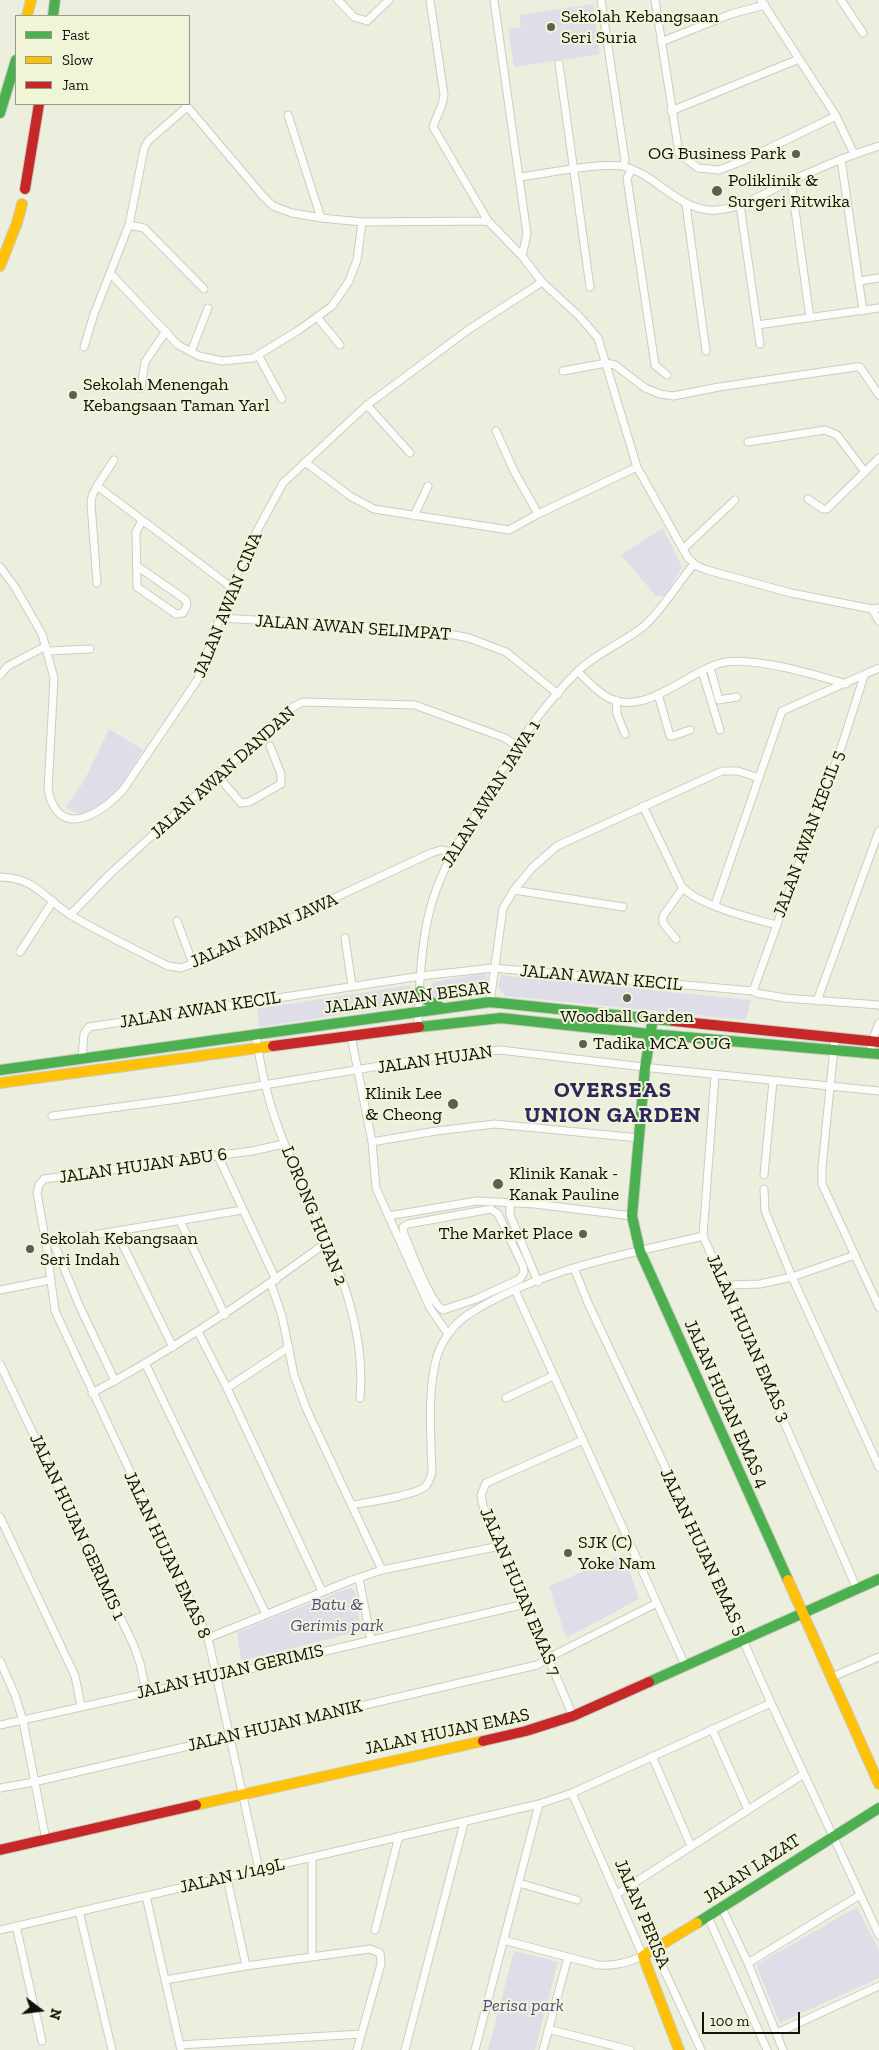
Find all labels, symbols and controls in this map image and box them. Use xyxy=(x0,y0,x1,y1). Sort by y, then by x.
place label: Sekolah Kebangsaan Seri Suria xyxy=(561,6,719,48)
legend xyxy=(15,15,190,105)
marker: Sekolah Kebangsaan Seri Suria xyxy=(545,21,557,33)
text: Fast xyxy=(62,26,90,44)
text: Slow xyxy=(62,51,93,69)
text: Jam xyxy=(62,76,89,94)
place label: OG Business Park xyxy=(648,143,786,165)
marker: OG Business Park xyxy=(790,148,802,160)
place label: Poliklinik & Surgeri Ritwika xyxy=(728,170,850,212)
marker: Poliklinik & Surgeri Ritwika xyxy=(710,184,724,198)
place label: Sekolah Menengah Kebangsaan Taman Yarl xyxy=(83,374,269,416)
marker: Sekolah Menengah Kebangsaan Taman Yarl xyxy=(67,389,79,401)
street label: JALAN AWAN CINA xyxy=(189,529,267,681)
street label: JALAN AWAN SELIMPAT xyxy=(254,610,452,646)
street label: JALAN AWAN DANDAN xyxy=(146,702,300,844)
street label: JALAN AWAN JAWA 1 xyxy=(437,716,545,872)
street label: JALAN AWAN KECIL 5 xyxy=(769,748,849,920)
street label: JALAN AWAN JAWA xyxy=(187,889,341,973)
street label: JALAN AWAN KECIL xyxy=(519,960,683,996)
street label: JALAN AWAN BESAR xyxy=(323,977,491,1019)
street label: JALAN AWAN KECIL xyxy=(118,987,282,1033)
marker: Woodball Garden xyxy=(621,992,633,1004)
place label: Woodball Garden xyxy=(560,1006,694,1028)
place label: Tadika MCA OUG xyxy=(593,1033,731,1055)
marker: Tadika MCA OUG xyxy=(577,1038,589,1050)
street label: JALAN HUJAN xyxy=(376,1041,494,1079)
district label: OVERSEAS UNION GARDEN xyxy=(523,1078,703,1130)
place label: Klinik Lee & Cheong xyxy=(365,1083,442,1126)
marker: Klinik Lee & Cheong xyxy=(446,1097,460,1111)
street label: JALAN HUJAN ABU 6 xyxy=(57,1143,229,1189)
street label: LORONG HUJAN 2 xyxy=(276,1143,352,1289)
place label: Klinik Kanak - Kanak Pauline xyxy=(509,1163,619,1206)
marker: Klinik Kanak - Kanak Pauline xyxy=(491,1177,505,1191)
place label: The Market Place xyxy=(439,1223,573,1245)
place label: Sekolah Kebangsaan Seri Indah xyxy=(40,1228,198,1270)
marker: The Market Place xyxy=(577,1228,589,1240)
marker: Sekolah Kebangsaan Seri Indah xyxy=(24,1243,36,1255)
street label: JALAN HUJAN EMAS 3 xyxy=(701,1251,795,1425)
street label: JALAN HUJAN EMAS 4 xyxy=(679,1316,773,1492)
street label: JALAN HUJAN GERIMIS 1 xyxy=(24,1430,130,1624)
street label: JALAN HUJAN EMAS 5 xyxy=(655,1465,751,1639)
street label: JALAN HUJAN EMAS 8 xyxy=(119,1468,215,1642)
street label: JALAN HUJAN EMAS 7 xyxy=(475,1504,565,1680)
place label: SJK (C) Yoke Nam xyxy=(578,1532,656,1575)
marker: SJK (C) Yoke Nam xyxy=(562,1547,574,1559)
park label: Batu & Gerimis park xyxy=(290,1594,384,1636)
street label: JALAN HUJAN GERIMIS xyxy=(134,1640,326,1704)
street label: JALAN HUJAN MANIK xyxy=(185,1695,365,1757)
street label: JALAN HUJAN EMAS xyxy=(362,1704,532,1760)
street label: JALAN LAZAT xyxy=(699,1830,805,1908)
street label: JALAN 1/149L xyxy=(177,1853,287,1899)
street label: JALAN PERISA xyxy=(609,1856,675,1972)
north arrow xyxy=(15,1985,65,2035)
park label: Perisa park xyxy=(482,1995,564,2017)
scale bar xyxy=(704,2002,802,2034)
text: N xyxy=(45,2007,65,2021)
text: 100 m xyxy=(710,2012,749,2030)

